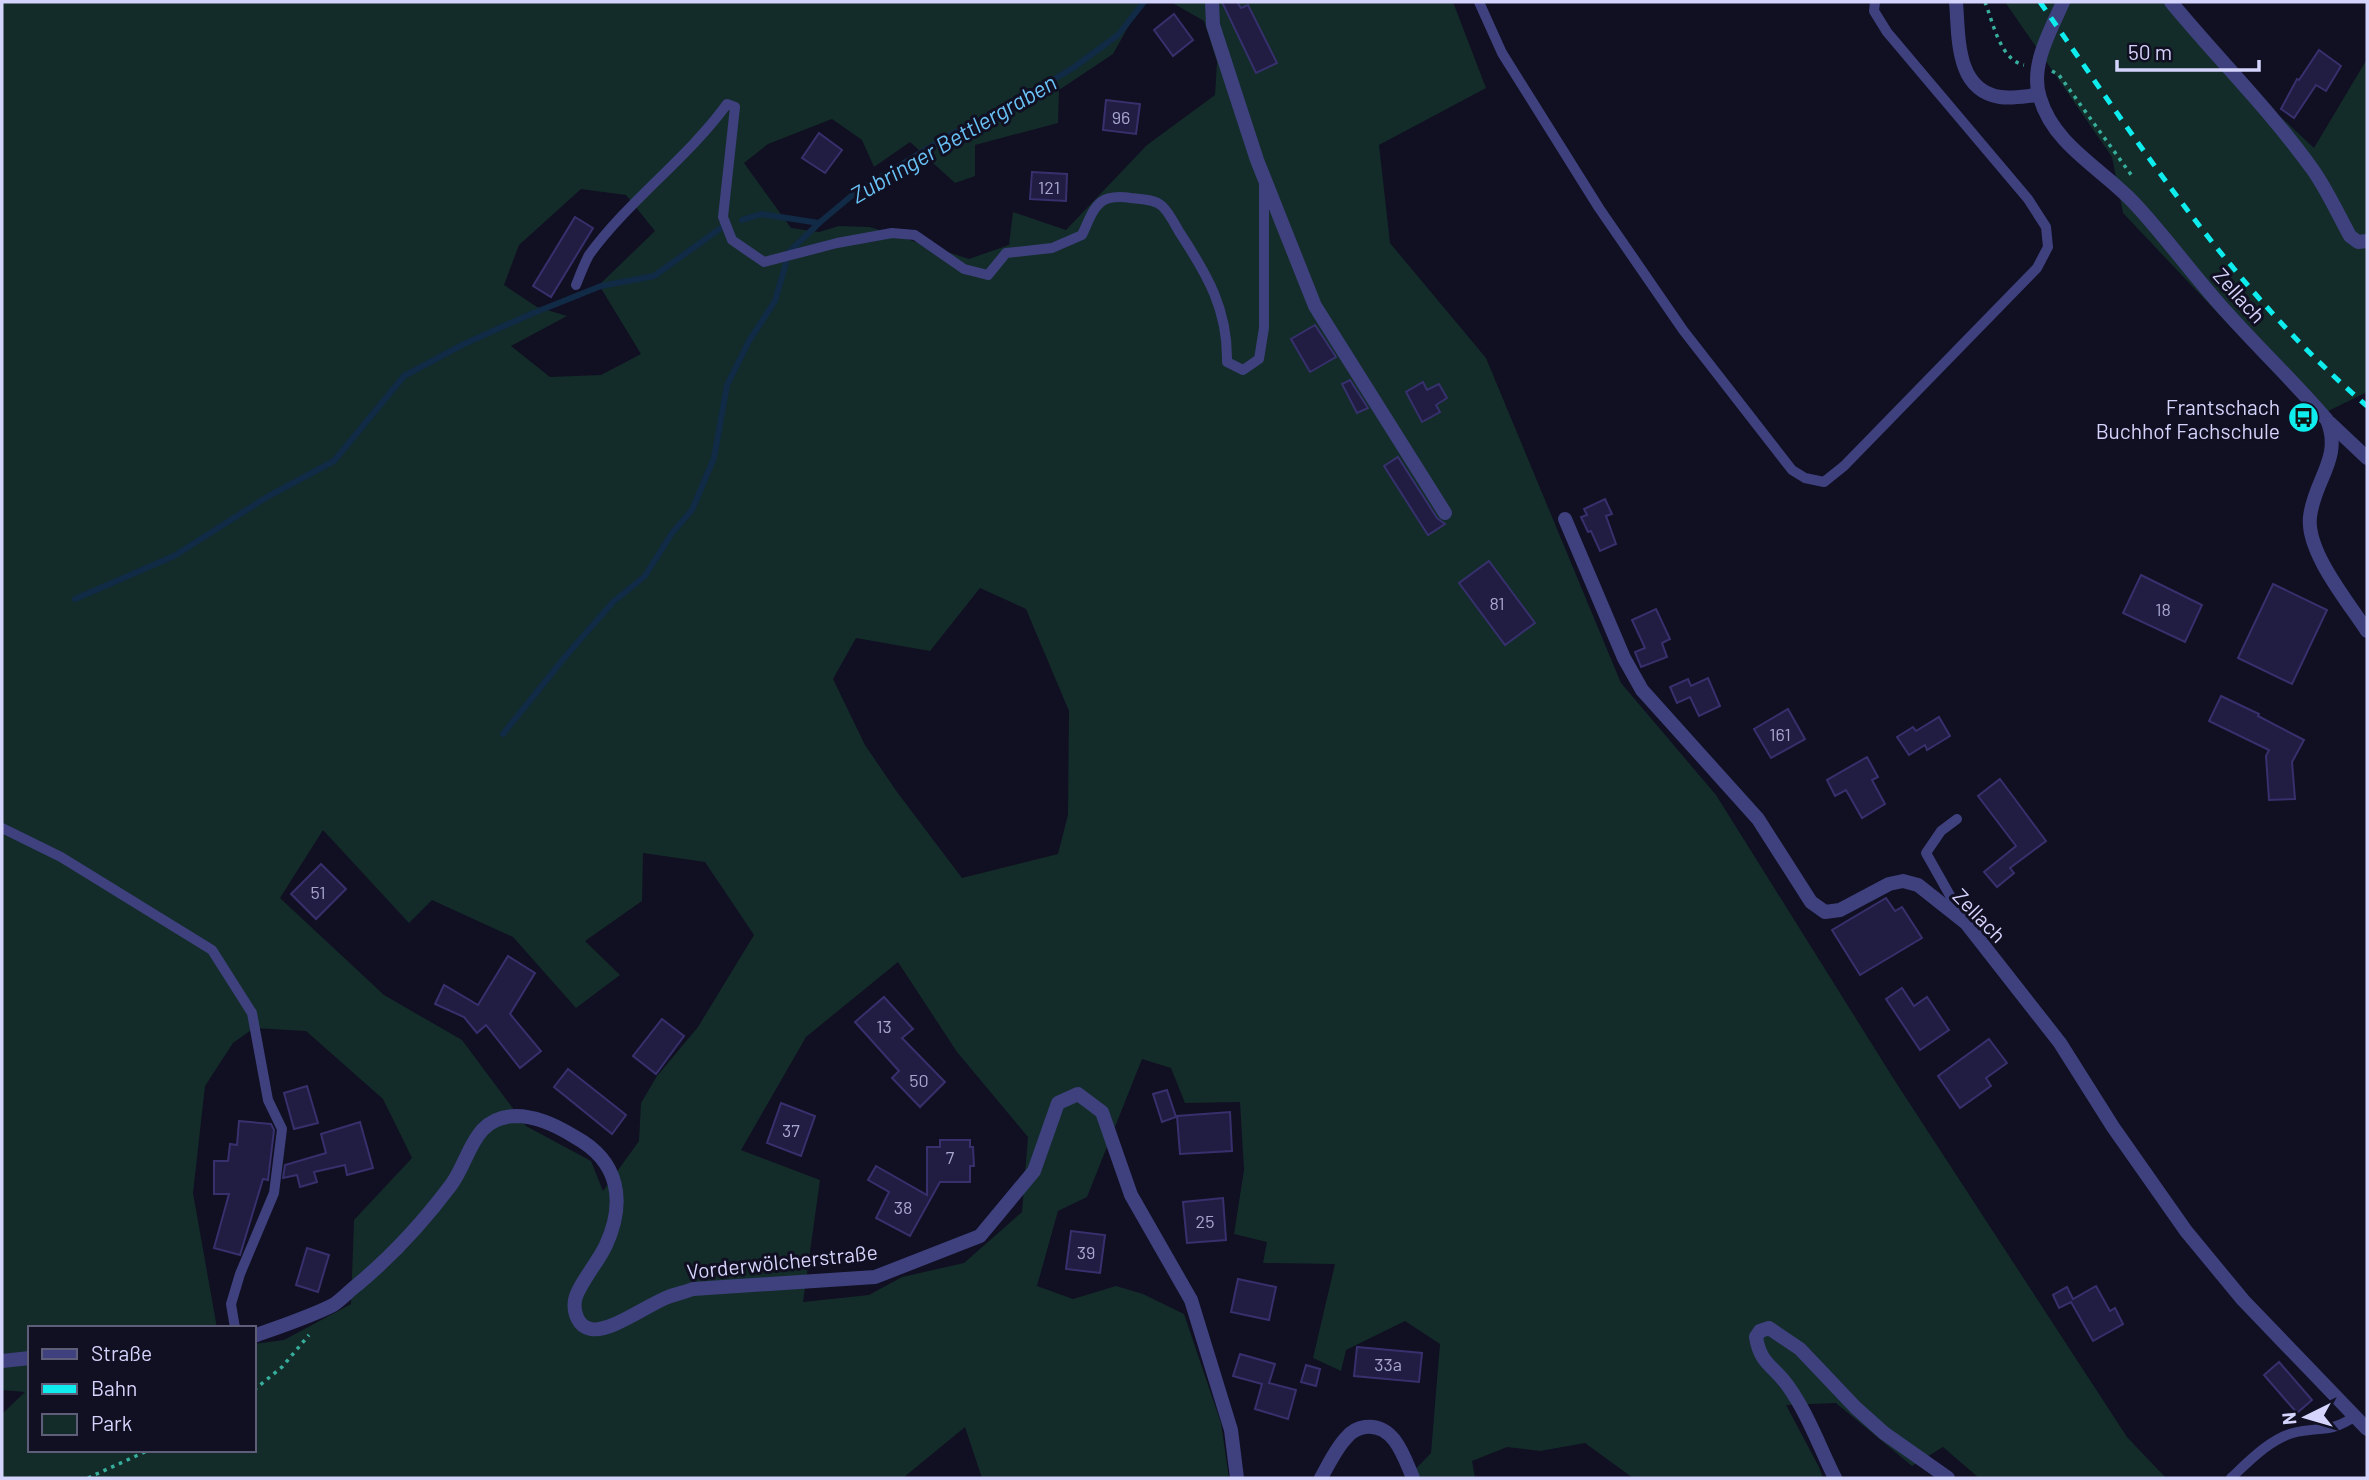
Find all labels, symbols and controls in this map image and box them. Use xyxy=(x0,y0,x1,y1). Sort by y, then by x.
scale bar xyxy=(2117,28,2259,72)
text: 50 m xyxy=(2128,39,2172,64)
water label: Zubringer Bettlergraben xyxy=(845,68,1061,208)
house number: 96 xyxy=(1112,106,1130,128)
house number: 121 xyxy=(1038,176,1060,198)
street label: Zellach xyxy=(2209,262,2271,328)
place label: Frantschach Buchhof Fachschule xyxy=(2096,394,2280,443)
bus stop icon: Frantschach Buchhof Fachschule xyxy=(2286,401,2320,435)
house number: 81 xyxy=(1489,592,1505,614)
house number: 18 xyxy=(2155,598,2171,620)
house number: 161 xyxy=(1769,723,1791,745)
house number: 51 xyxy=(310,881,326,903)
street label: Zellach xyxy=(1948,883,2012,947)
house number: 13 xyxy=(876,1015,892,1037)
house number: 50 xyxy=(909,1069,929,1091)
house number: 37 xyxy=(782,1119,800,1141)
house number: 7 xyxy=(946,1146,955,1168)
house number: 38 xyxy=(894,1196,912,1218)
house number: 25 xyxy=(1196,1210,1214,1232)
street label: Vorderwölcherstraße xyxy=(685,1239,879,1283)
house number: 39 xyxy=(1077,1241,1095,1263)
legend xyxy=(28,1326,256,1452)
text: Straße xyxy=(91,1340,152,1365)
house number: 33a xyxy=(1374,1353,1402,1375)
text: Bahn xyxy=(91,1375,137,1400)
north arrow xyxy=(2271,1382,2341,1452)
text: Park xyxy=(91,1410,132,1435)
text: N xyxy=(2277,1411,2301,1426)

